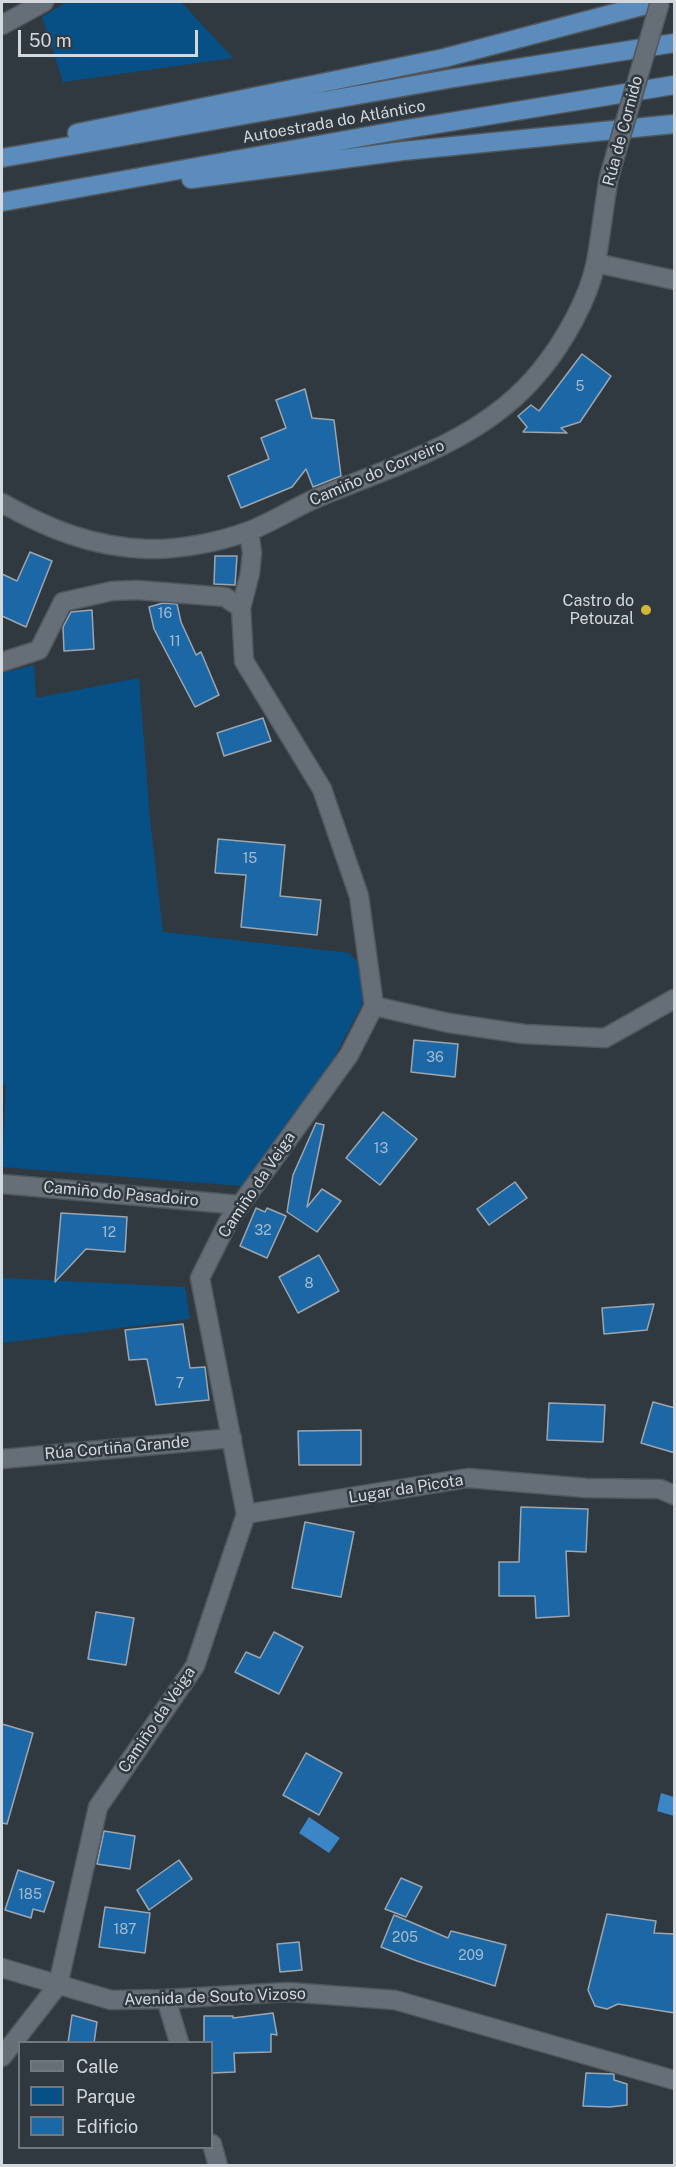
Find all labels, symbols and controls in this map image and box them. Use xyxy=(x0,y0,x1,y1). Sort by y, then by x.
scale bar xyxy=(21,18,201,56)
text: 50 m xyxy=(29,30,72,51)
street label: Rúa de Cornido xyxy=(599,74,647,188)
street label: Autoestrada do Atlántico xyxy=(241,96,427,148)
house number: 5 xyxy=(576,379,584,395)
street label: Camiño do Corveiro xyxy=(307,436,447,510)
place label: Castro do Petouzal xyxy=(563,591,634,629)
marker: Castro do Petouzal xyxy=(639,603,653,617)
house number: 16 xyxy=(158,606,172,622)
house number: 11 xyxy=(169,634,181,650)
house number: 15 xyxy=(243,851,257,867)
house number: 36 xyxy=(426,1050,444,1066)
street label: Camiño da Veiga xyxy=(214,1128,300,1242)
house number: 13 xyxy=(374,1141,388,1157)
street label: Camiño do Pasadoiro xyxy=(43,1178,199,1210)
house number: 32 xyxy=(254,1223,272,1239)
house number: 12 xyxy=(102,1225,116,1241)
house number: 8 xyxy=(304,1276,314,1292)
house number: 7 xyxy=(176,1376,184,1392)
street label: Rúa Cortiña Grande xyxy=(44,1432,190,1464)
street label: Lugar da Picota xyxy=(347,1470,465,1508)
street label: Camiño da Veiga xyxy=(114,1663,200,1777)
house number: 185 xyxy=(18,1887,42,1903)
house number: 187 xyxy=(114,1922,136,1938)
house number: 205 xyxy=(392,1930,418,1946)
house number: 209 xyxy=(458,1948,484,1964)
street label: Avenida de Souto Vizoso xyxy=(124,1984,306,2010)
legend xyxy=(18,2041,213,2149)
text: Calle xyxy=(76,2056,119,2077)
text: Parque xyxy=(76,2086,136,2107)
text: Edificio xyxy=(76,2116,138,2137)

